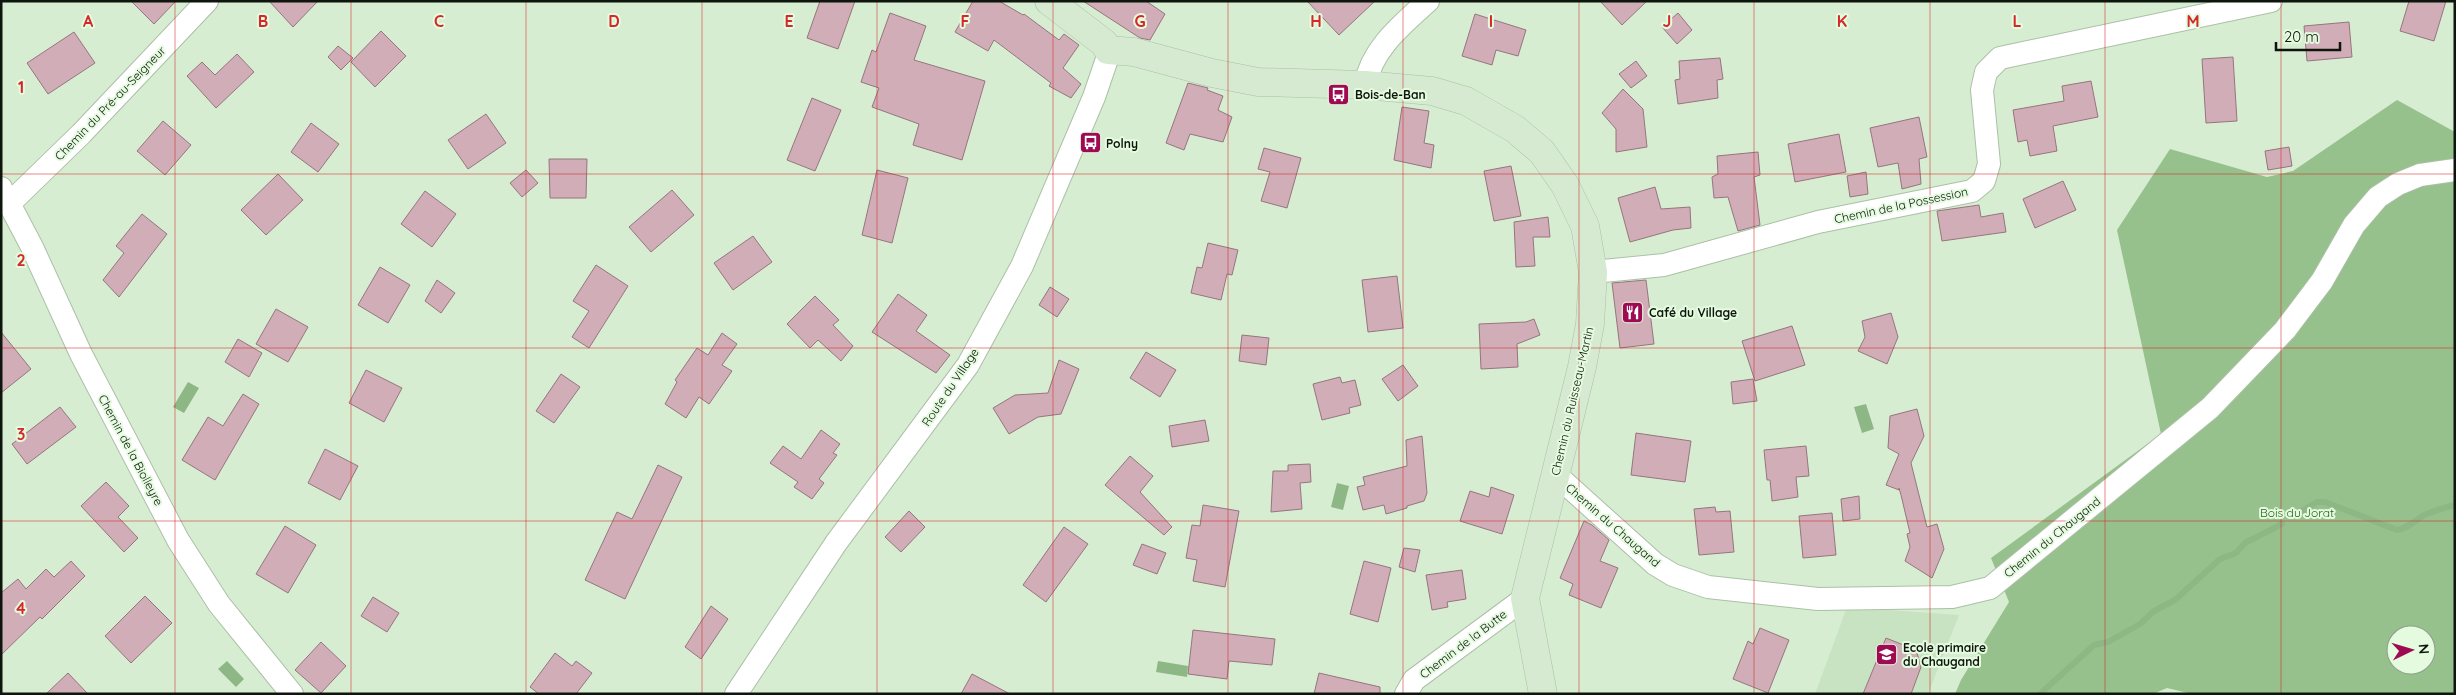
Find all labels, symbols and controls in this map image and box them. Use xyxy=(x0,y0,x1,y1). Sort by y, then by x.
text: A xyxy=(83,11,94,31)
text: B xyxy=(258,11,268,31)
text: C xyxy=(434,11,444,31)
text: D xyxy=(608,11,620,31)
text: E xyxy=(784,11,794,31)
text: F xyxy=(961,11,970,31)
text: G xyxy=(1134,11,1146,31)
text: H xyxy=(1310,11,1322,31)
text: I xyxy=(1489,11,1493,31)
text: J xyxy=(1663,11,1671,31)
text: K xyxy=(1837,11,1847,31)
text: L xyxy=(2013,11,2022,31)
text: M xyxy=(2186,11,2200,31)
scale bar xyxy=(2276,20,2340,52)
text: 20 m xyxy=(2284,27,2319,46)
street label: Chemin du Pré-au-Seigneur xyxy=(51,42,169,163)
text: 1 xyxy=(18,77,24,97)
bus stop icon: Bois-de-Ban xyxy=(1327,82,1351,106)
place label: Bois-de-Ban xyxy=(1355,87,1426,102)
bus stop icon: Polny xyxy=(1078,131,1102,155)
place label: Polny xyxy=(1106,136,1138,151)
street label: Chemin de la Possession xyxy=(1833,184,1969,226)
text: 2 xyxy=(16,250,26,270)
restaurant icon: Café du Village xyxy=(1621,300,1645,324)
place label: Café du Village xyxy=(1649,305,1737,320)
street label: Chemin du Ruisseau-Martin xyxy=(1548,325,1596,477)
street label: Route du Village xyxy=(918,345,982,429)
street label: Chemin de la Biolleyre xyxy=(95,392,167,508)
text: 3 xyxy=(17,424,25,444)
street label: Chemin du Chaugand xyxy=(1563,480,1663,570)
street label: Chemin du Chaugand xyxy=(2001,493,2103,581)
park label: Bois du Jorat xyxy=(2260,505,2334,520)
text: 4 xyxy=(16,598,26,618)
street label: Chemin de la Butte xyxy=(1416,606,1510,682)
north arrow xyxy=(2386,625,2436,675)
place label: Ecole primaire du Chaugand xyxy=(1903,640,1986,669)
school or university icon: Ecole primaire du Chaugand xyxy=(1875,642,1899,666)
text: N xyxy=(2415,643,2433,655)

